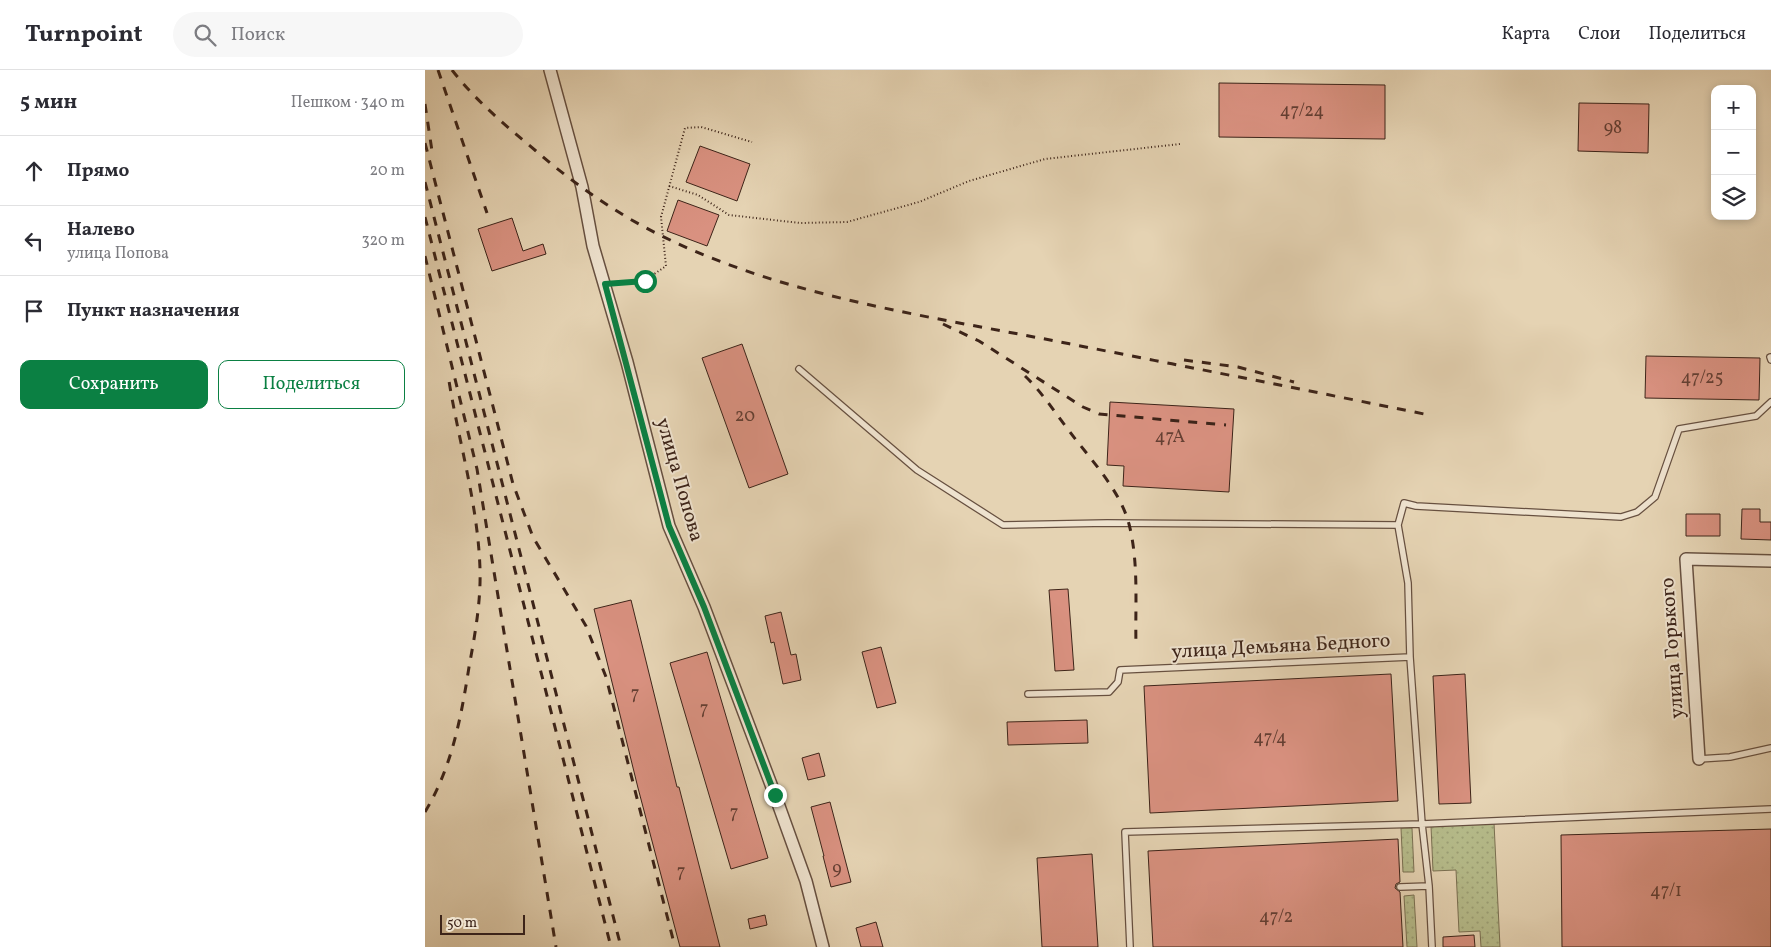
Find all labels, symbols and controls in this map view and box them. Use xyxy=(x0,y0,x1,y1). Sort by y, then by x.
search box xyxy=(173,12,523,57)
text: Turnpoint xyxy=(25,18,143,52)
icon: search xyxy=(191,21,219,49)
text: Поиск xyxy=(231,22,285,48)
text: Карта xyxy=(1502,22,1550,47)
text: Слои xyxy=(1578,22,1620,47)
text: Поделиться xyxy=(1648,22,1746,47)
map controls xyxy=(1711,85,1756,220)
button: + xyxy=(1711,85,1756,130)
text: 5 мин xyxy=(20,88,77,117)
text: Пешком · 340 m xyxy=(291,92,405,114)
house number: 47/24 xyxy=(1280,99,1324,124)
house number: 98 xyxy=(1604,116,1622,141)
button: − xyxy=(1711,130,1756,175)
icon: ahead xyxy=(20,157,48,185)
text: Прямо xyxy=(67,158,129,184)
text: 20 m xyxy=(370,160,405,182)
button: layers xyxy=(1711,175,1756,220)
text: Налево xyxy=(67,217,135,243)
icon: left xyxy=(20,227,48,255)
text: 320 m xyxy=(361,230,405,252)
text: улица Попова xyxy=(67,243,169,265)
route start xyxy=(634,270,657,293)
icon: arrive xyxy=(20,297,48,325)
text: Пункт назначения xyxy=(67,298,240,324)
button: Сохранить xyxy=(20,360,208,409)
button: Поделиться xyxy=(218,360,405,409)
house number: 47/25 xyxy=(1681,366,1723,391)
house number: 20 xyxy=(735,404,755,429)
street label: улица Попова xyxy=(648,415,710,545)
house number: 47А xyxy=(1155,425,1185,450)
street label: улица Горького xyxy=(1654,576,1692,720)
street label: улица Демьяна Бедного xyxy=(1171,627,1391,667)
house number: 7 xyxy=(631,682,639,707)
house number: 7 xyxy=(700,697,708,722)
house number: 47/4 xyxy=(1253,726,1287,751)
route end xyxy=(764,784,787,807)
house number: 7 xyxy=(730,801,738,826)
house number: 9 xyxy=(832,857,842,882)
house number: 7 xyxy=(677,860,685,885)
house number: 47/1 xyxy=(1650,879,1682,904)
house number: 47/2 xyxy=(1259,905,1293,930)
scale bar xyxy=(440,912,525,935)
text: 50 m xyxy=(447,914,477,933)

